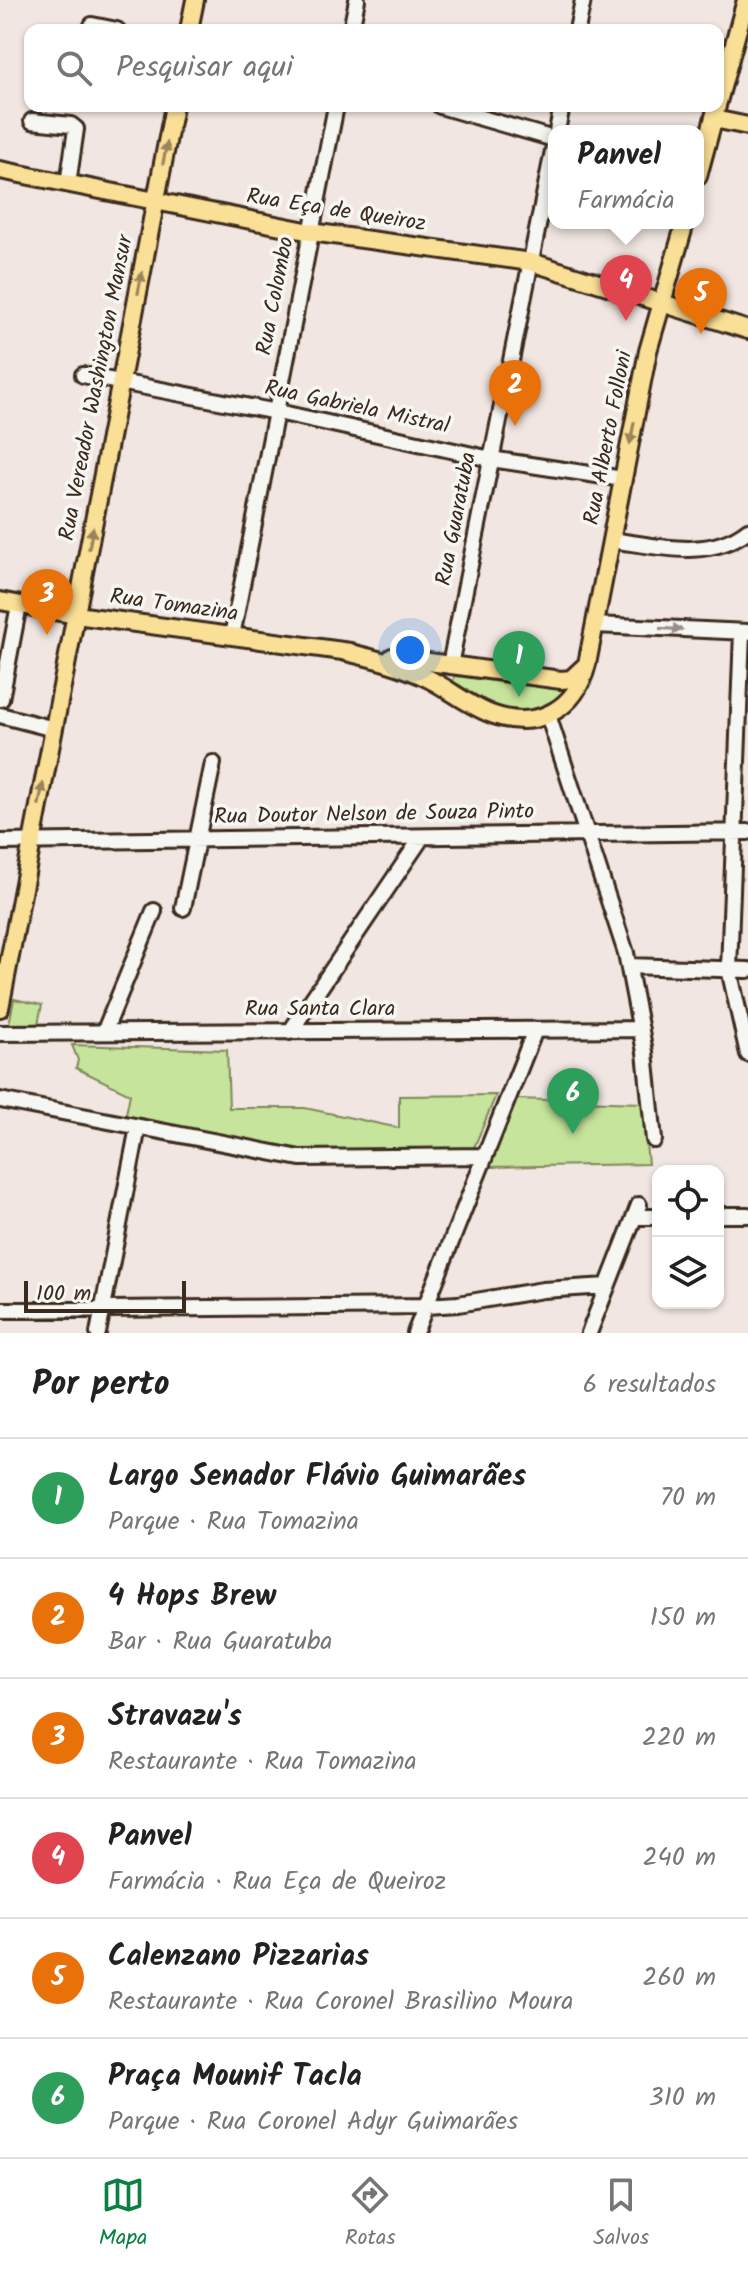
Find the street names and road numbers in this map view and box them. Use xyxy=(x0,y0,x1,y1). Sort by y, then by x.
street label: Rua Eça de Queiroz xyxy=(244,180,428,242)
street label: Rua Vereador Washington Mansur xyxy=(50,231,144,544)
street label: Rua Colombo xyxy=(247,234,305,358)
street label: Rua Alberto Folloni xyxy=(575,347,643,528)
street label: Rua Gabriela Mistral xyxy=(261,371,453,445)
street label: Rua Guaratuba xyxy=(427,449,487,589)
street label: Rua Tomazina xyxy=(108,580,240,632)
street label: Rua Doutor Nelson de Souza Pinto xyxy=(214,795,534,835)
street label: Rua Santa Clara xyxy=(245,992,395,1027)

